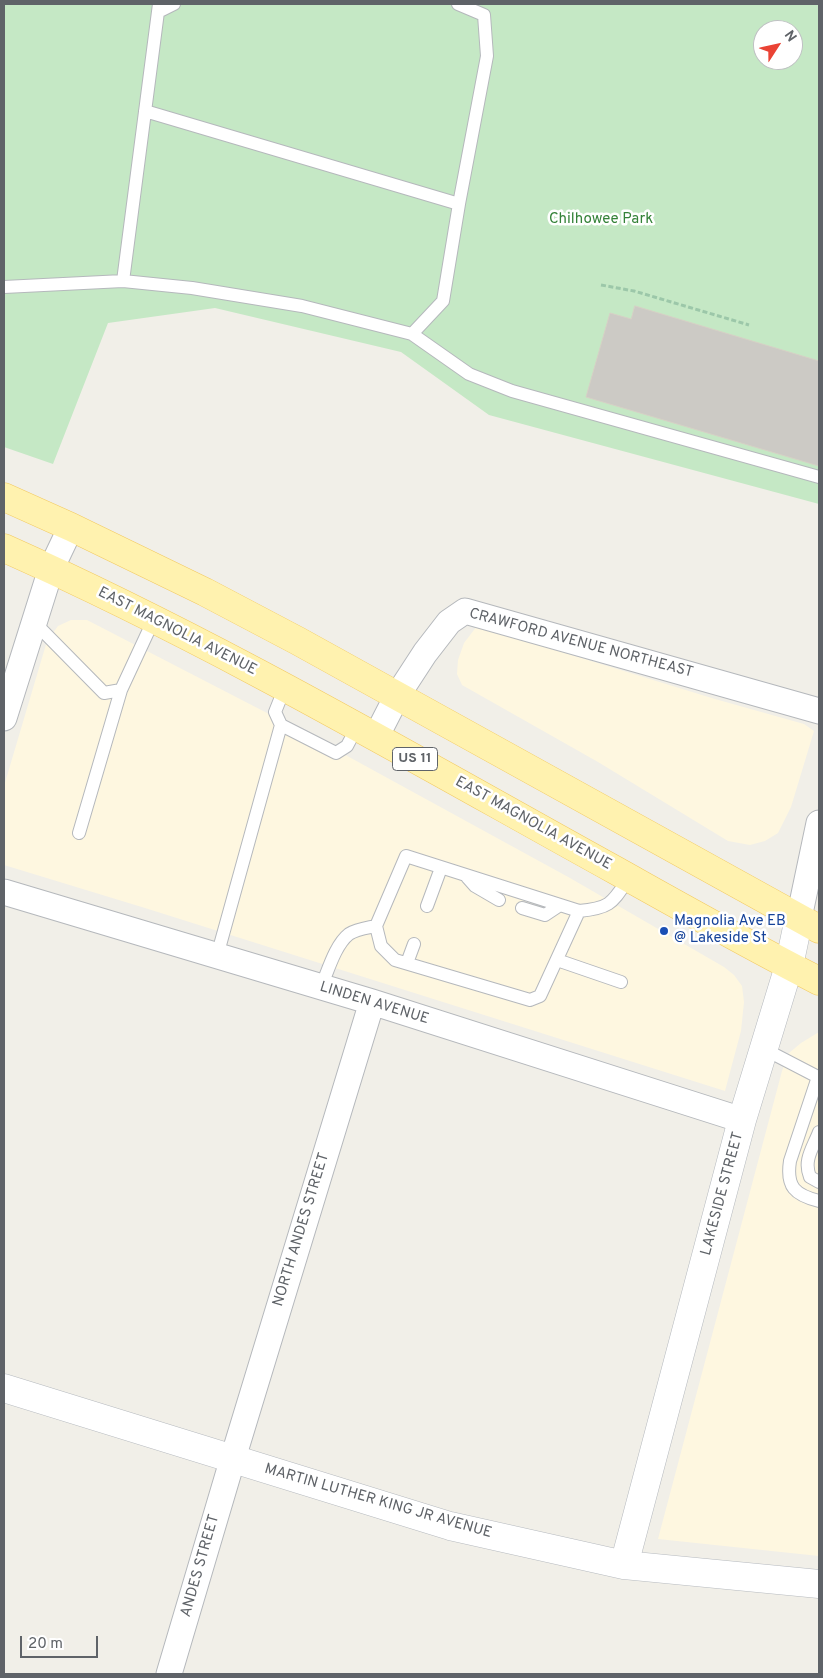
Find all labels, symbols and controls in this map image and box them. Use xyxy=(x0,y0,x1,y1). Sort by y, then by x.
north arrow xyxy=(753,20,803,70)
text: N xyxy=(780,28,800,46)
park label: Chilhowee Park xyxy=(549,211,653,229)
street label: EAST MAGNOLIA AVENUE xyxy=(94,584,260,680)
street label: CRAWFORD AVENUE NORTHEAST xyxy=(467,605,695,683)
road number: US 11 xyxy=(392,748,438,771)
street label: EAST MAGNOLIA AVENUE xyxy=(452,773,614,875)
place label: Magnolia Ave EB @ Lakeside St xyxy=(674,913,786,948)
marker: Magnolia Ave EB @ Lakeside St xyxy=(658,925,670,937)
street label: LINDEN AVENUE xyxy=(317,979,431,1029)
street label: LAKESIDE STREET xyxy=(698,1130,748,1258)
street label: NORTH ANDES STREET xyxy=(270,1151,334,1309)
street label: MARTIN LUTHER KING JR AVENUE xyxy=(262,1461,494,1543)
street label: ANDES STREET xyxy=(178,1513,224,1619)
scale bar xyxy=(22,1626,100,1658)
text: 20 m xyxy=(28,1635,63,1654)

